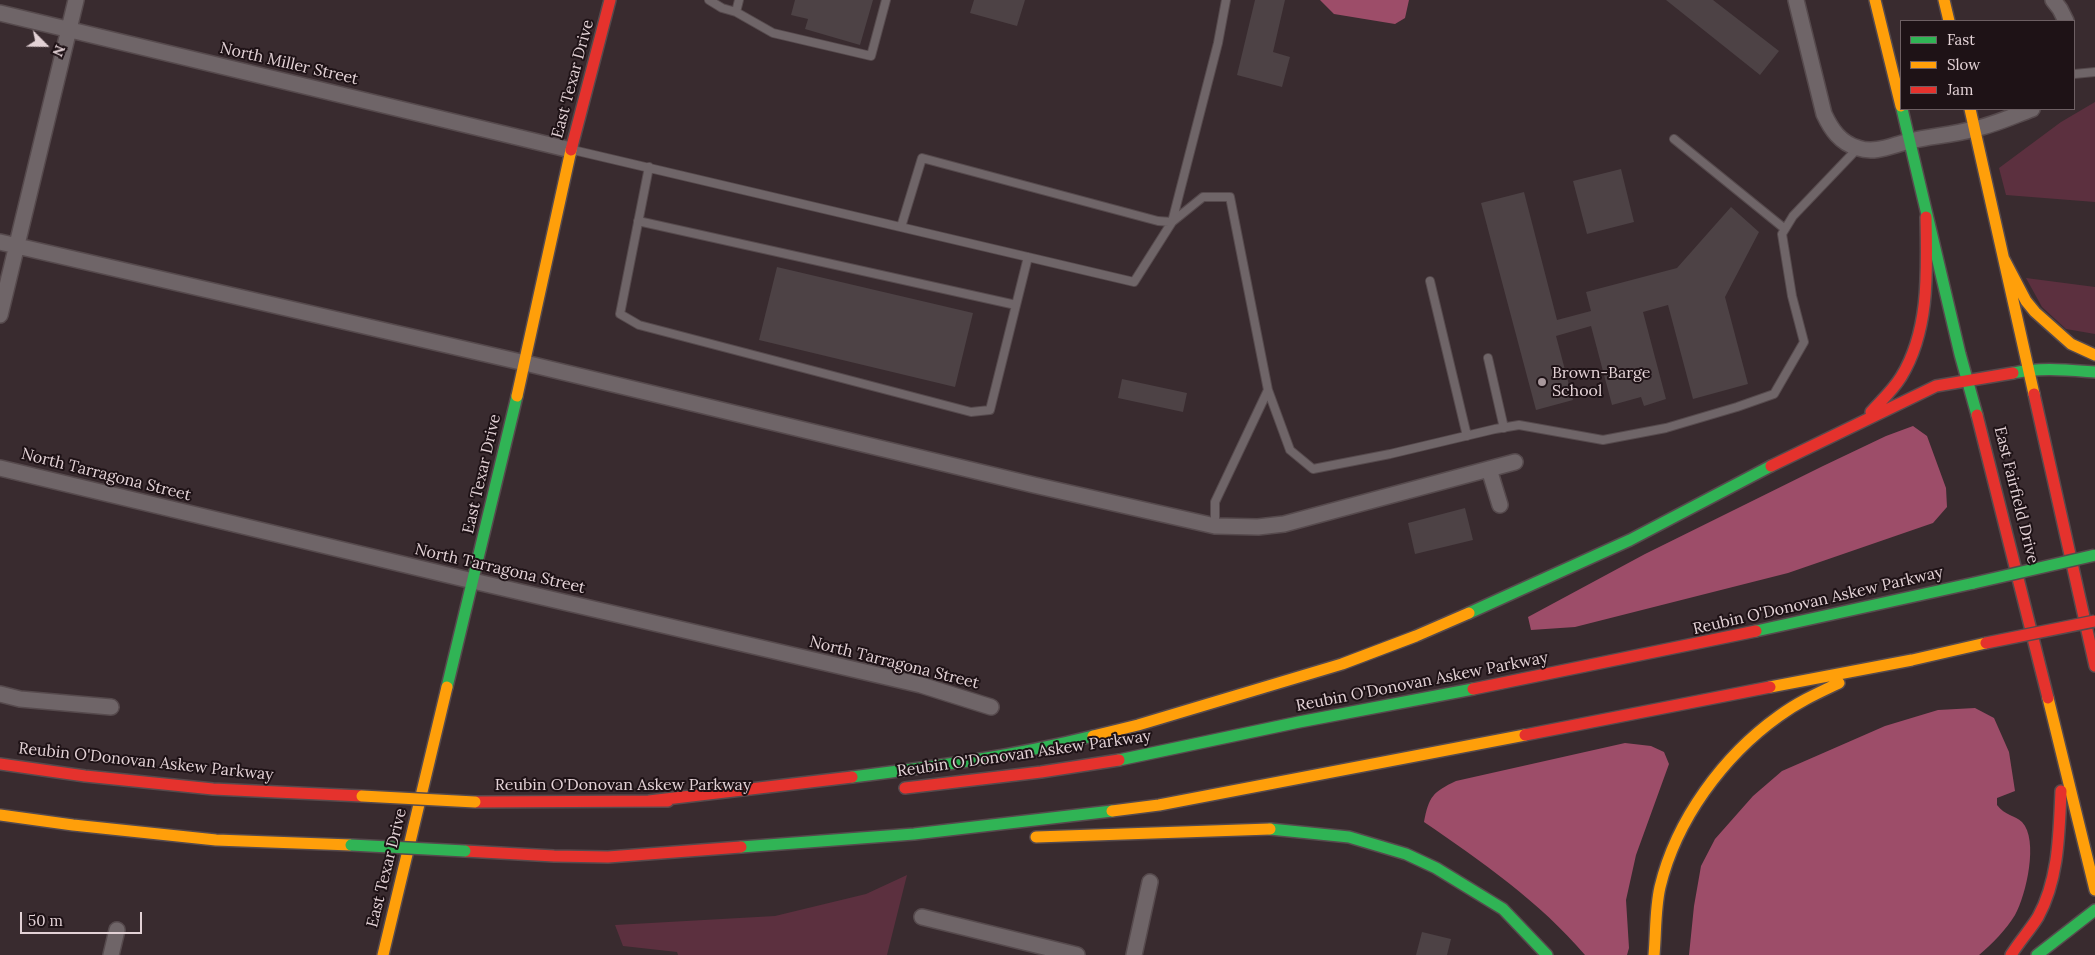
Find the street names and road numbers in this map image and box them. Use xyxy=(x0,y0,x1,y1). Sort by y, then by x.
street label: East Texar Drive xyxy=(548,18,598,140)
street label: North Miller Street xyxy=(218,39,360,89)
street label: East Texar Drive xyxy=(459,412,505,536)
street label: East Fairfield Drive xyxy=(1990,424,2042,566)
street label: North Tarragona Street xyxy=(19,445,193,505)
street label: North Tarragona Street xyxy=(413,540,587,598)
street label: Reubin O'Donovan Askew Parkway xyxy=(1691,563,1945,639)
street label: North Tarragona Street xyxy=(807,633,981,693)
street label: Reubin O'Donovan Askew Parkway xyxy=(1294,648,1550,716)
street label: Reubin O'Donovan Askew Parkway xyxy=(896,727,1152,781)
street label: Reubin O'Donovan Askew Parkway xyxy=(18,739,274,785)
street label: Reubin O'Donovan Askew Parkway xyxy=(495,775,751,795)
street label: East Texar Drive xyxy=(363,807,411,929)

